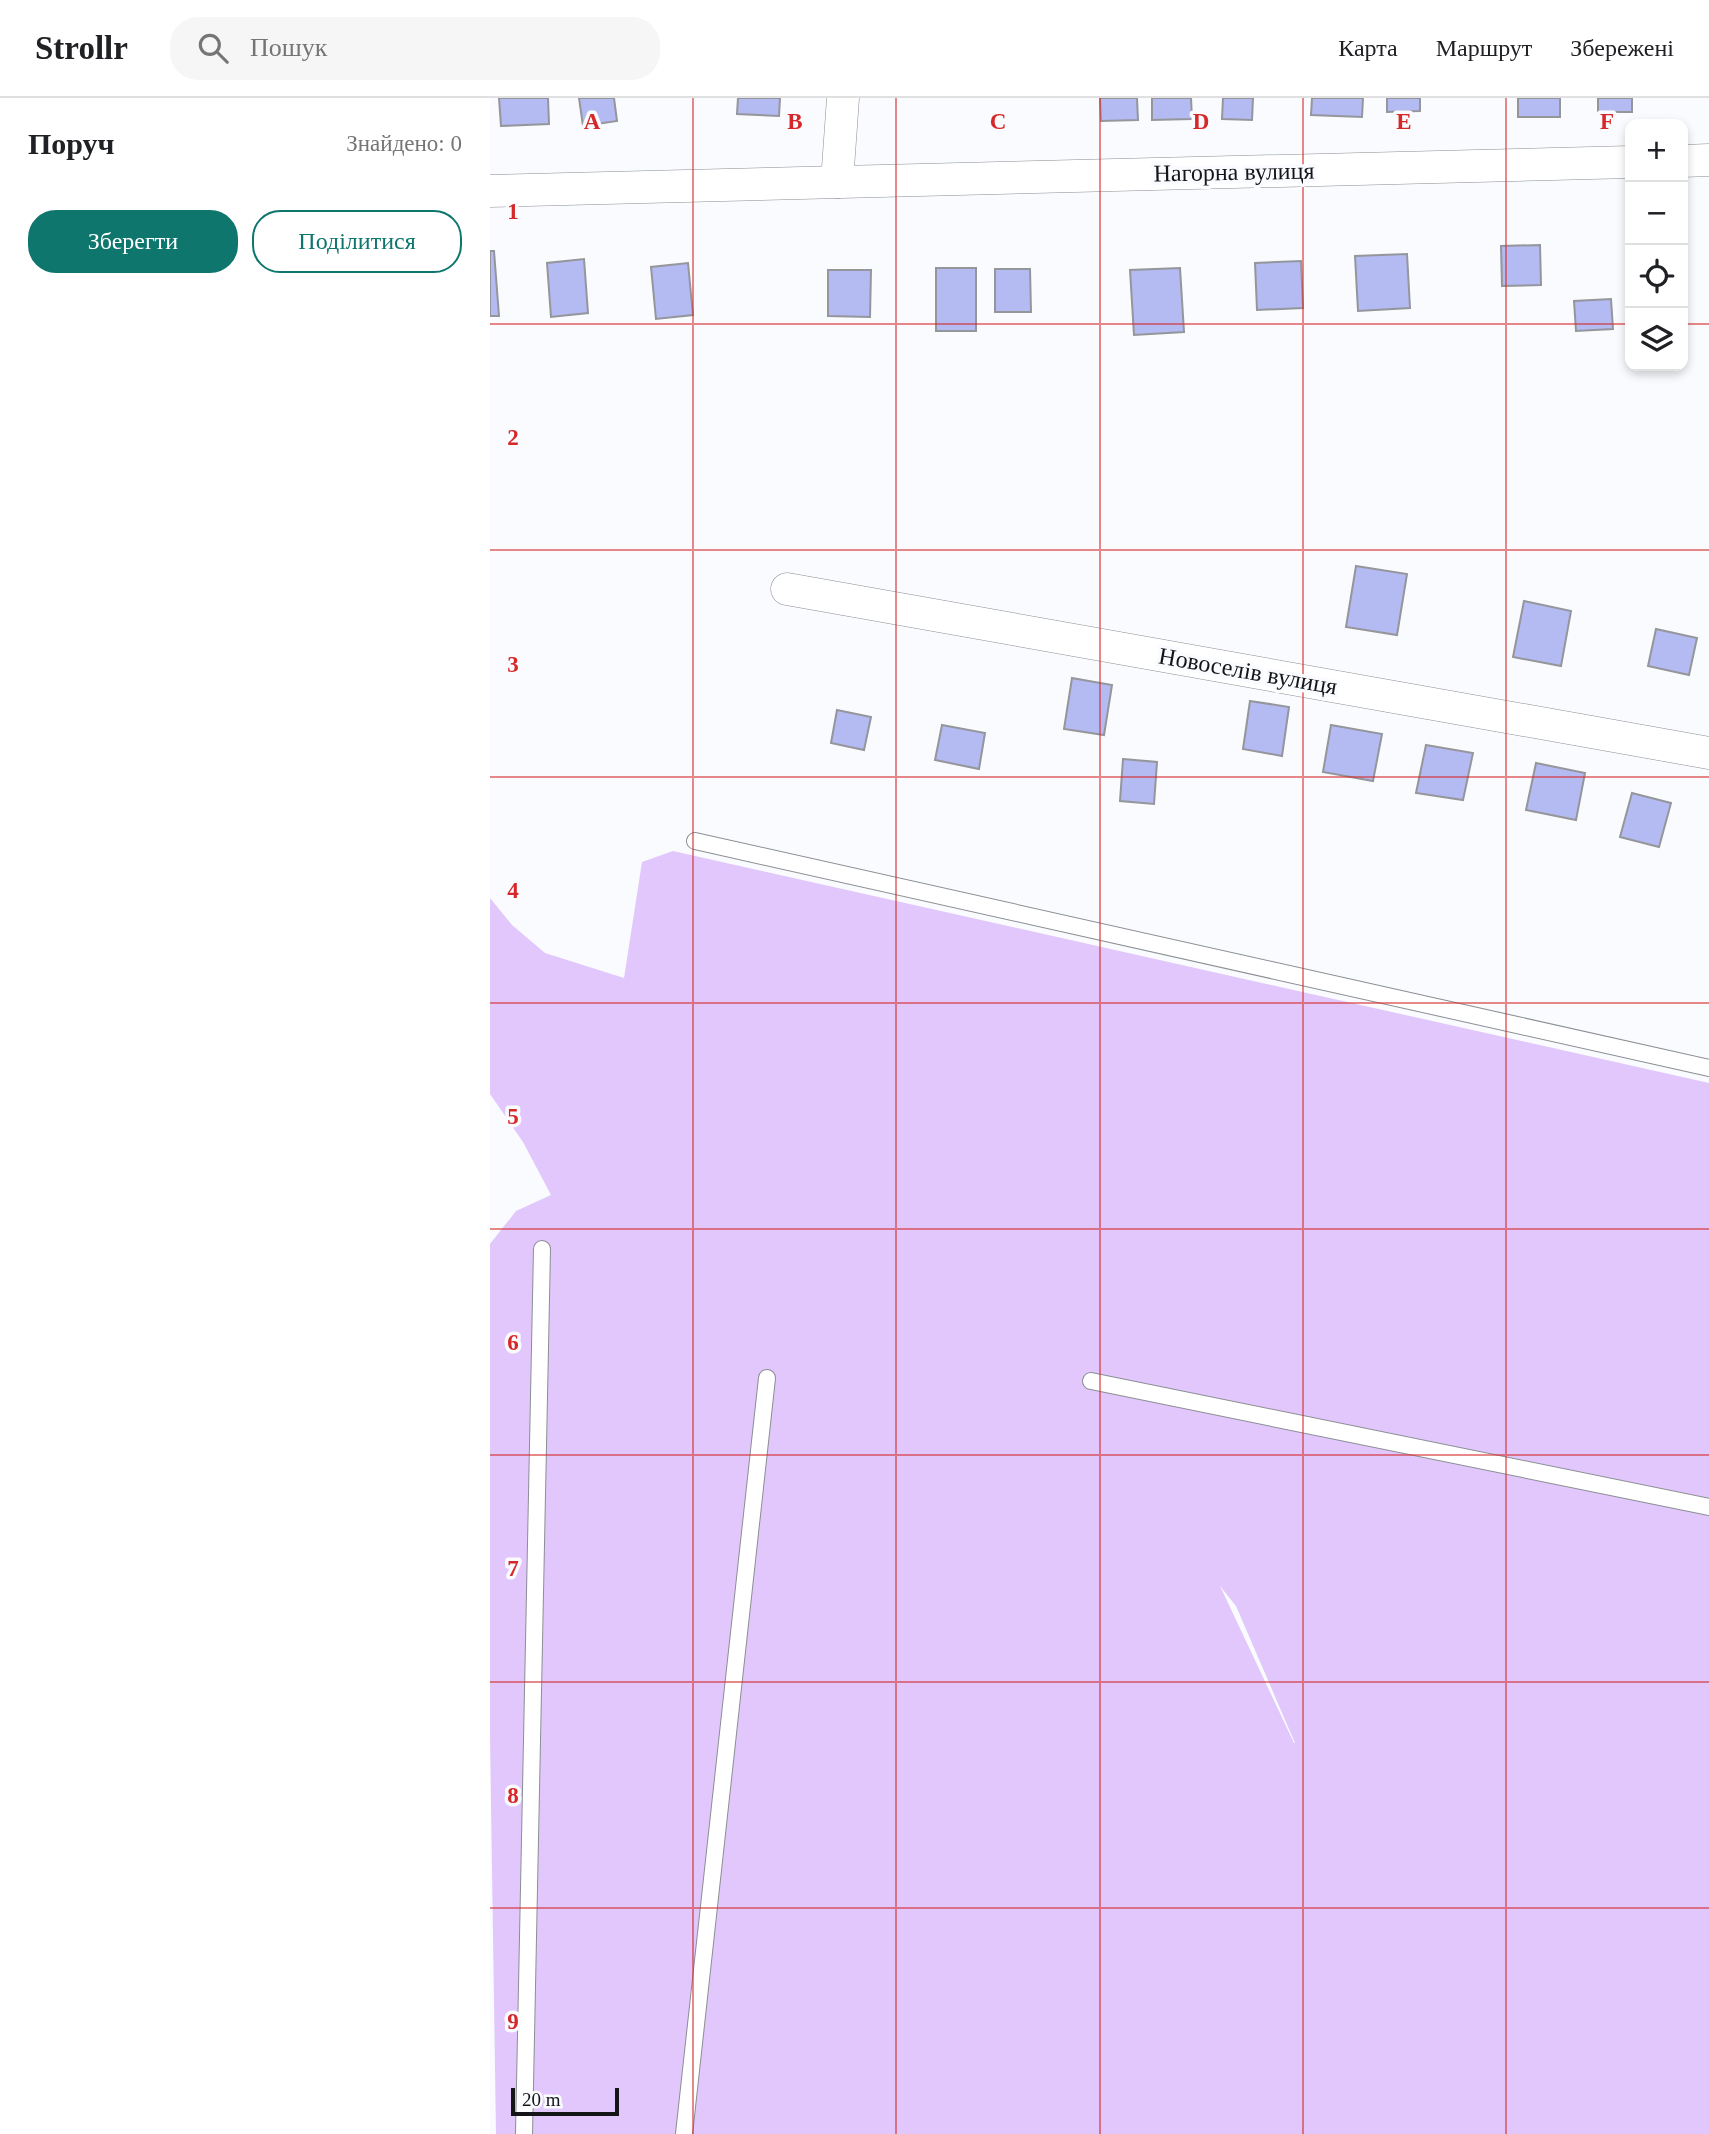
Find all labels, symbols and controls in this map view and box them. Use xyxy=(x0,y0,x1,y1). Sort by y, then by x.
search box xyxy=(170,17,660,80)
icon: search xyxy=(194,29,232,67)
text: Strollr xyxy=(35,30,128,66)
text: Пошук xyxy=(250,33,327,62)
text: Карта xyxy=(1338,35,1398,61)
text: Маршрут xyxy=(1436,35,1532,61)
text: Збережені xyxy=(1570,35,1674,61)
text: A xyxy=(584,109,601,134)
text: B xyxy=(787,109,803,134)
text: C xyxy=(990,109,1006,134)
text: D xyxy=(1193,109,1209,134)
text: E xyxy=(1396,109,1412,134)
text: F xyxy=(1600,109,1614,134)
map controls xyxy=(1625,119,1688,371)
button: + xyxy=(1625,119,1688,182)
text: Поруч xyxy=(28,127,115,160)
text: Знайдено: 0 xyxy=(346,131,462,156)
street label: Нагорна вулиця xyxy=(1153,158,1315,186)
button: − xyxy=(1625,182,1688,245)
text: 1 xyxy=(507,199,519,224)
button: Зберегти xyxy=(28,210,238,273)
button: Поділитися xyxy=(252,210,462,273)
button: locate xyxy=(1625,245,1688,308)
button: layers xyxy=(1625,308,1688,371)
text: 2 xyxy=(507,425,519,450)
street label: Новоселів вулиця xyxy=(1157,642,1339,700)
text: 3 xyxy=(507,652,519,677)
text: 4 xyxy=(507,878,519,903)
text: 5 xyxy=(507,1104,519,1129)
text: 6 xyxy=(507,1330,519,1355)
text: 7 xyxy=(507,1556,519,1581)
text: 8 xyxy=(507,1783,519,1808)
text: 9 xyxy=(507,2009,519,2034)
scale bar xyxy=(511,2085,620,2117)
text: 20 m xyxy=(522,2089,561,2110)

